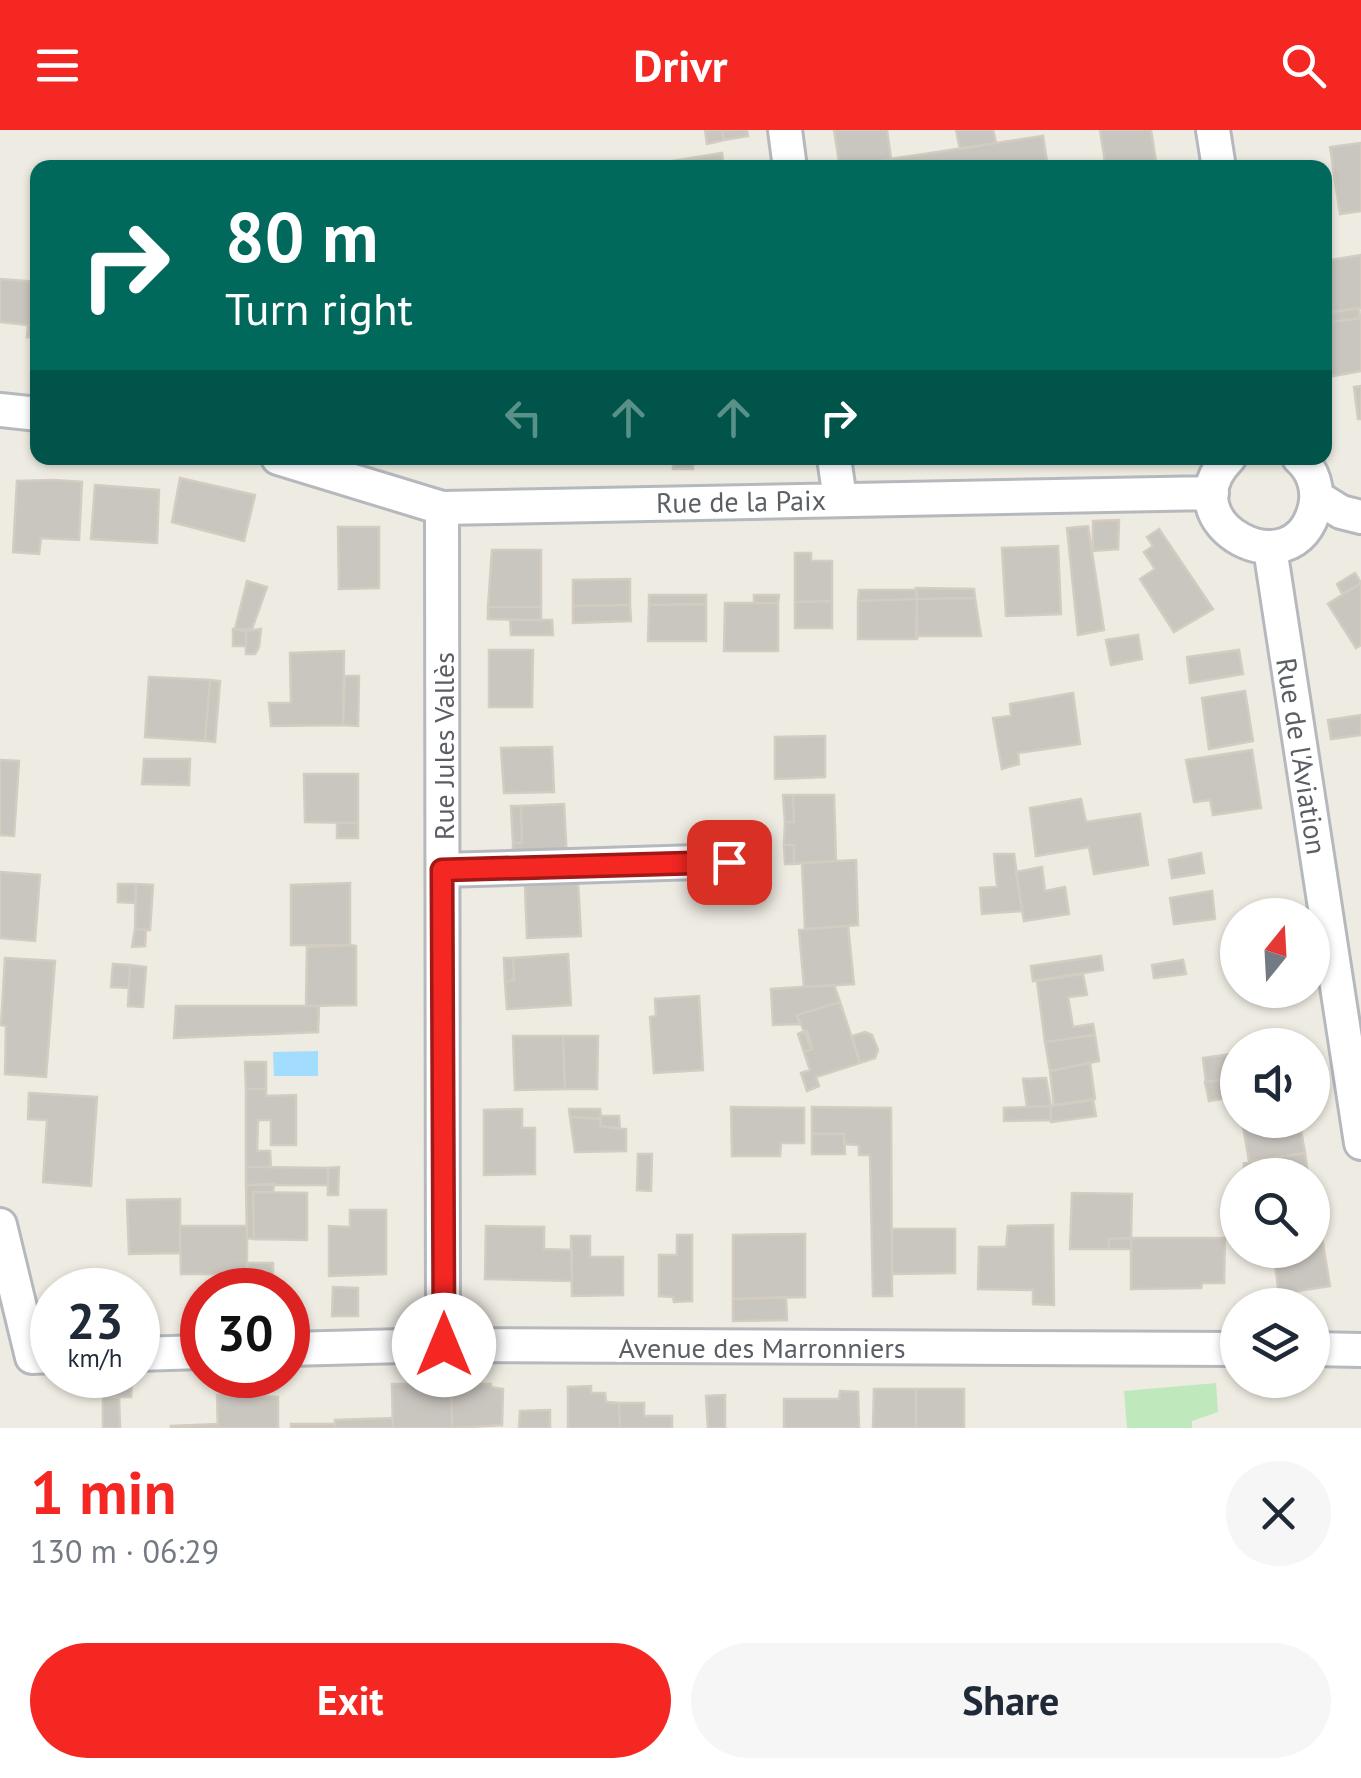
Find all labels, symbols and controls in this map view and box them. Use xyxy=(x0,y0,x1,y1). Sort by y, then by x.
text: Drivr xyxy=(633,36,728,94)
icon: menu xyxy=(30,38,85,93)
icon: search xyxy=(1276,38,1331,93)
text: 80 m xyxy=(225,191,378,281)
icon: right xyxy=(60,200,190,330)
text: Turn right xyxy=(225,279,413,337)
icon: left xyxy=(496,390,551,445)
icon: ahead xyxy=(601,390,656,445)
icon: ahead xyxy=(706,390,761,445)
icon: right xyxy=(811,390,866,445)
street label: Rue de la Paix xyxy=(656,481,826,521)
street label: Rue Jules Vallès xyxy=(425,652,462,840)
street label: Rue de l'Aviation xyxy=(1268,655,1336,857)
pin xyxy=(687,820,772,905)
icon: arrive xyxy=(702,835,757,890)
north arrow xyxy=(1220,898,1330,1008)
map controls xyxy=(1220,898,1330,1398)
button: sound xyxy=(1220,1028,1330,1138)
button: search xyxy=(1220,1158,1330,1268)
speed limit sign: 30 xyxy=(180,1268,310,1398)
text: 23 xyxy=(67,1288,123,1353)
button: layers xyxy=(1220,1288,1330,1398)
position arrow xyxy=(392,1293,496,1397)
street label: Avenue des Marronniers xyxy=(618,1329,906,1366)
text: km/h xyxy=(68,1342,122,1374)
text: 1 min xyxy=(30,1453,176,1531)
button: close xyxy=(1226,1461,1331,1566)
text: 130 m · 06:29 xyxy=(30,1530,219,1572)
button: Exit xyxy=(30,1643,671,1758)
button: Share xyxy=(691,1643,1331,1758)

